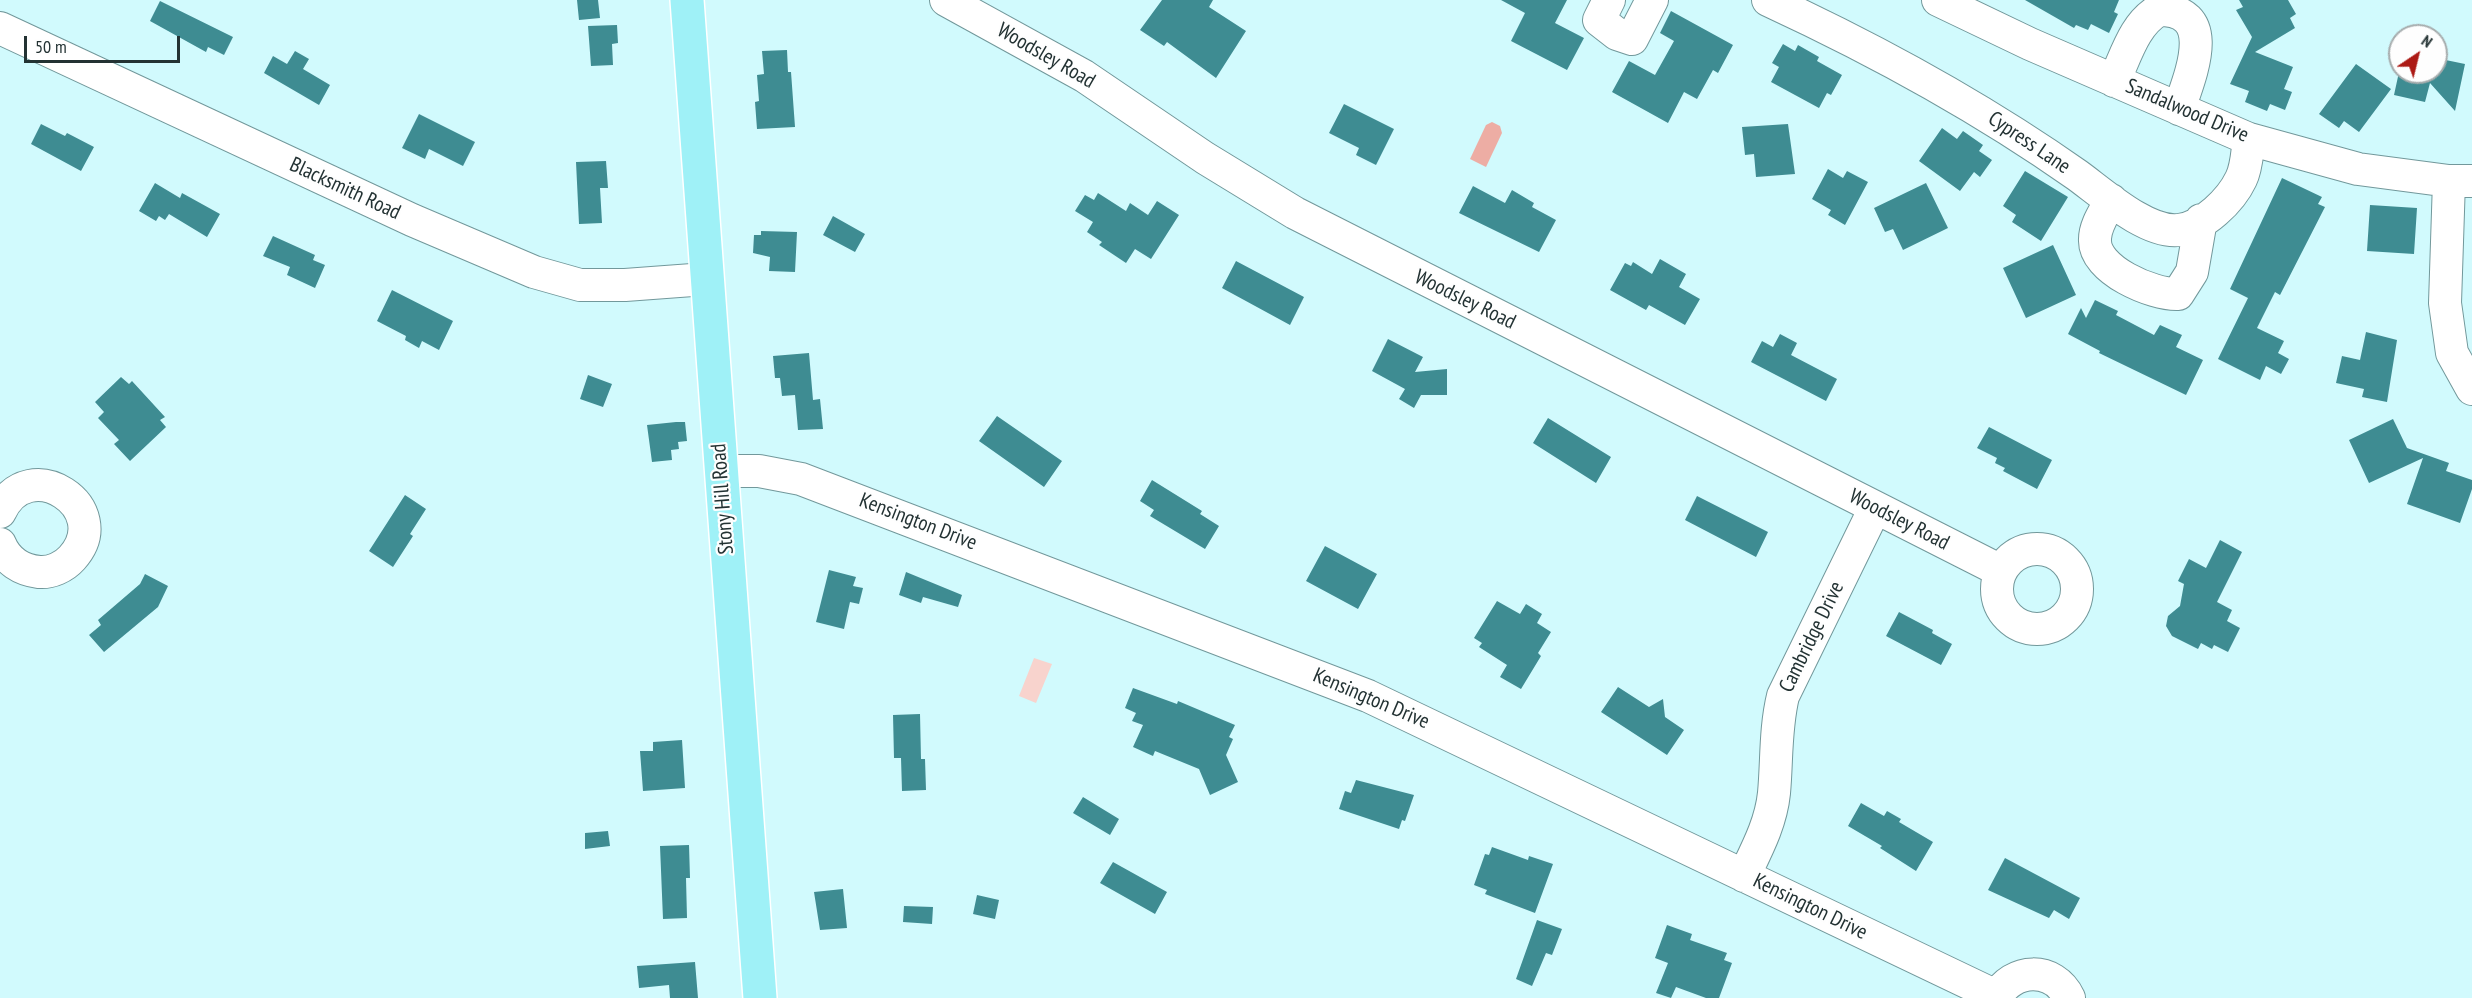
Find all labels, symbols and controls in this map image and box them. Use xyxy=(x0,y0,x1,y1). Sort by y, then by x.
street label: Woodsley Road xyxy=(992,18,1100,94)
scale bar xyxy=(27,24,183,62)
north arrow xyxy=(2388,24,2448,84)
text: N xyxy=(2418,30,2436,52)
text: 50 m xyxy=(35,35,67,58)
street label: Sandalwood Drive xyxy=(2122,74,2252,148)
street label: Cypress Lane xyxy=(1983,106,2075,180)
street label: Blacksmith Road xyxy=(286,152,404,226)
street label: Woodsley Road xyxy=(1410,265,1520,335)
street label: Stony Hill Road xyxy=(707,443,739,555)
street label: Woodsley Road xyxy=(1845,484,1953,556)
street label: Kensington Drive xyxy=(856,488,980,556)
street label: Cambridge Drive xyxy=(1774,577,1850,697)
street label: Kensington Drive xyxy=(1309,663,1433,735)
street label: Kensington Drive xyxy=(1749,869,1871,945)

